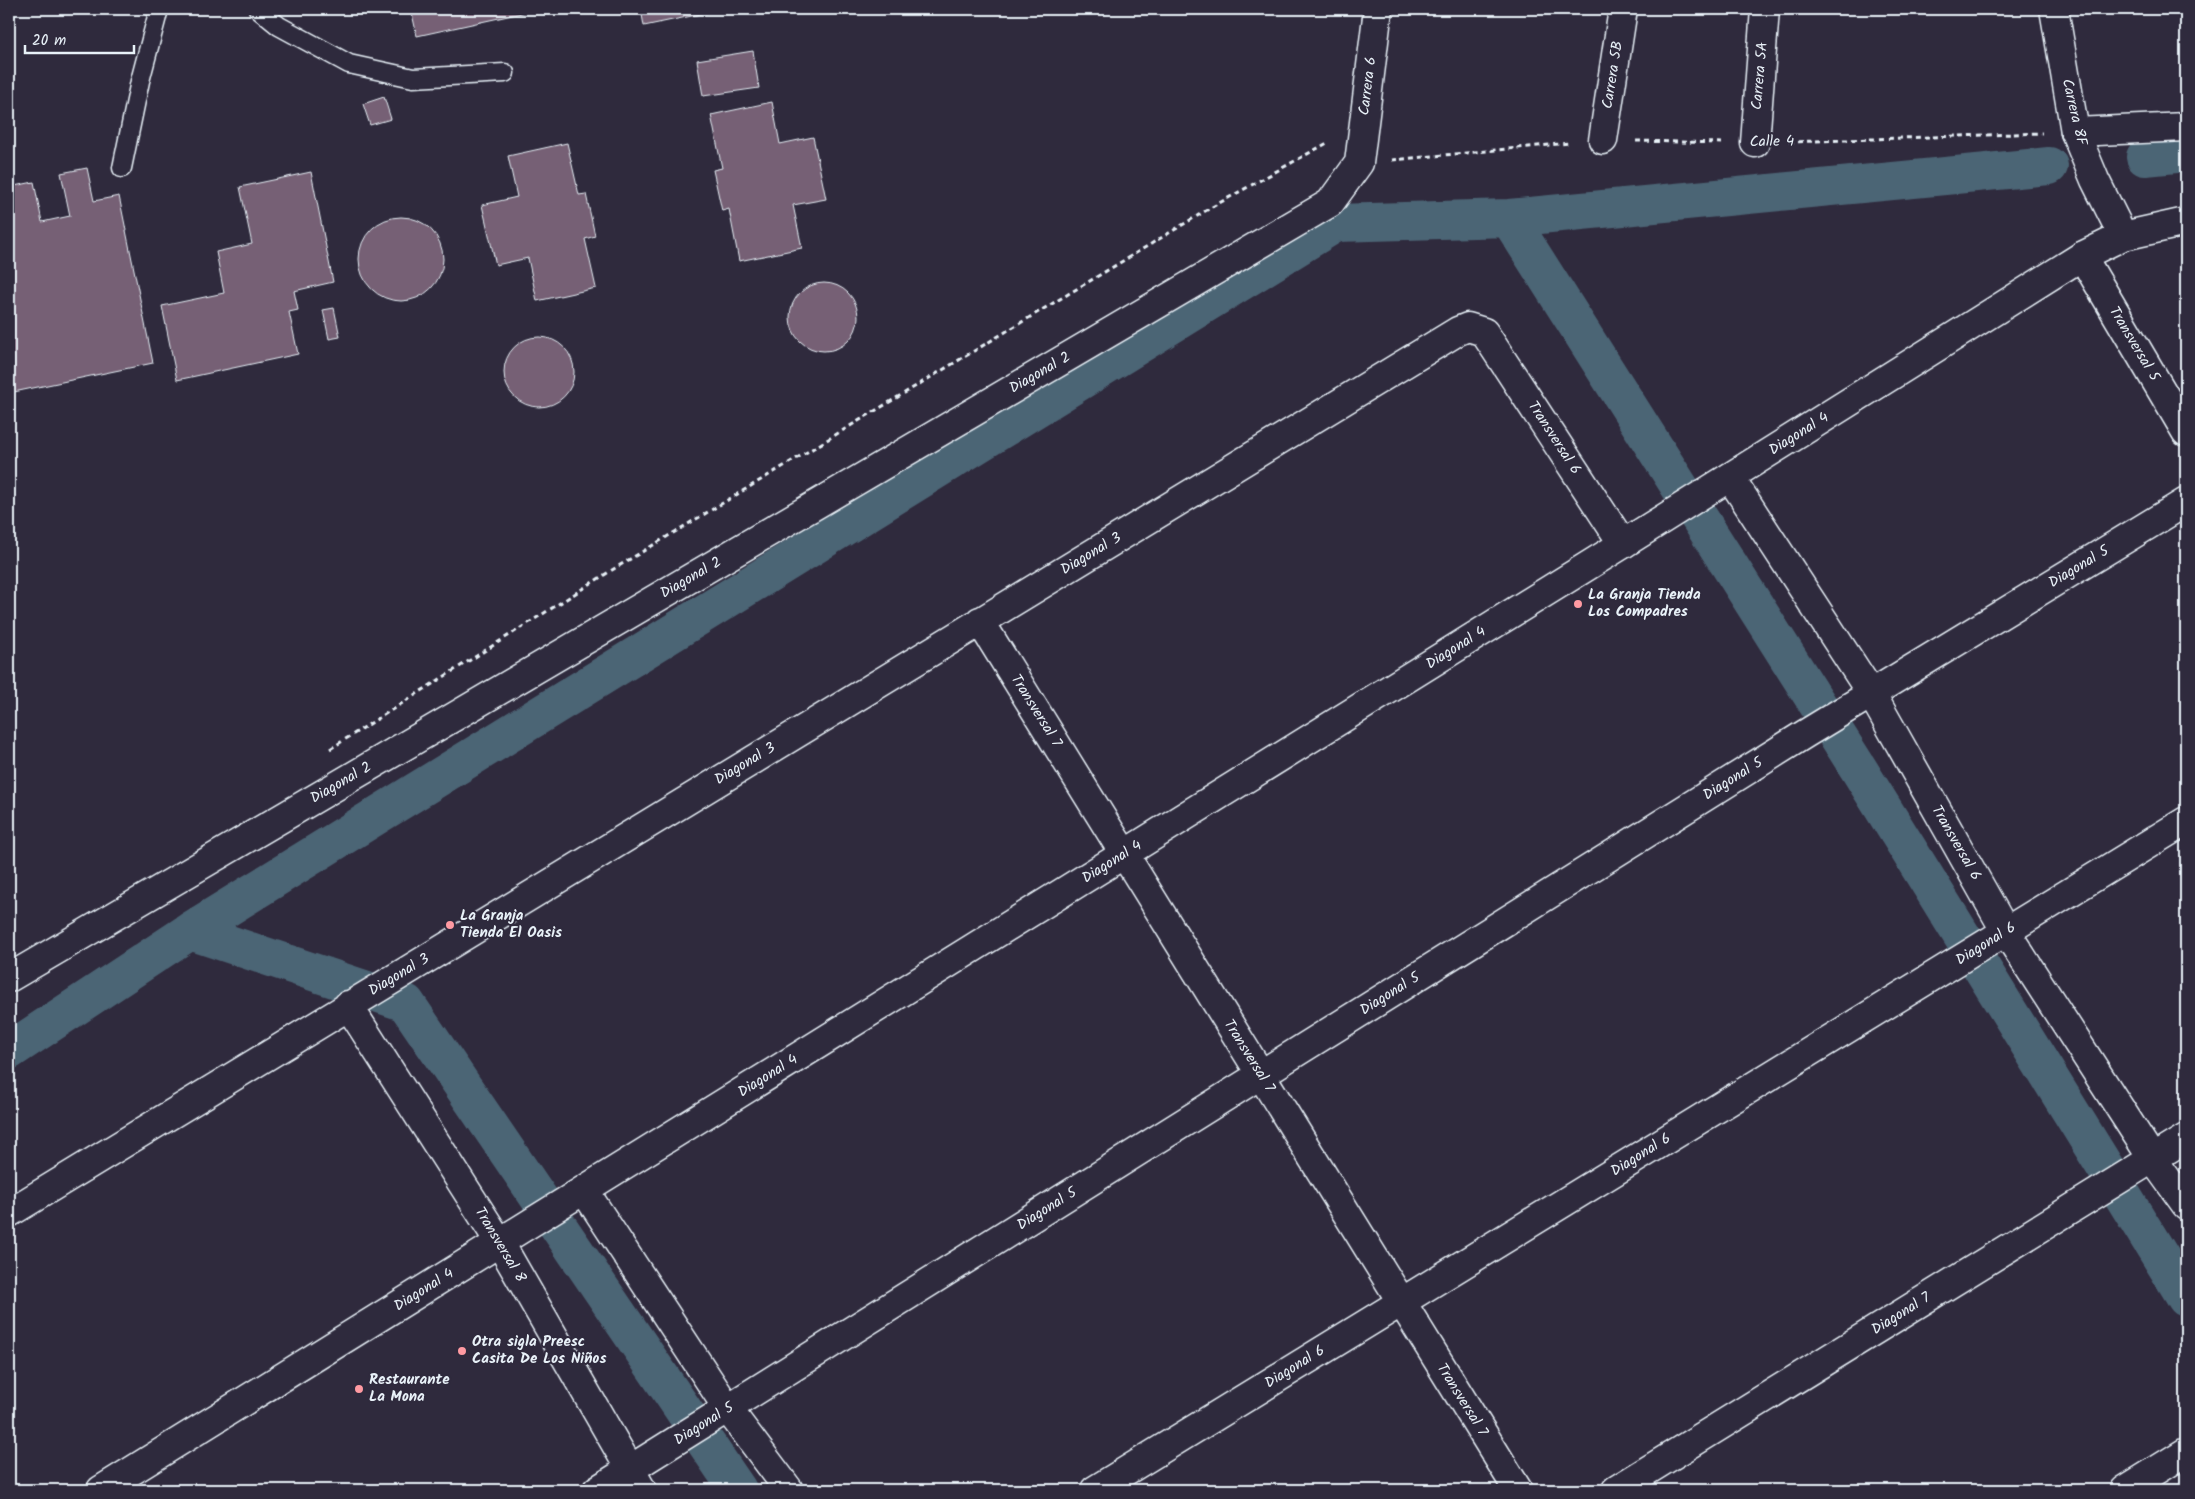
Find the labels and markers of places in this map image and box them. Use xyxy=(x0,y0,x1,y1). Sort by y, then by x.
place label: La Granja Tienda Los Compadres xyxy=(1588,583,1701,624)
marker: La Granja Tienda Los Compadres xyxy=(1572,598,1584,610)
place label: La Granja Tienda El Oasis xyxy=(460,904,562,945)
marker: La Granja Tienda El Oasis xyxy=(444,919,456,931)
place label: Otra sigla Preesc Casita De Los Niños xyxy=(472,1330,606,1371)
marker: Otra sigla Preesc Casita De Los Niños xyxy=(456,1345,468,1357)
place label: Restaurante La Mona xyxy=(369,1368,450,1409)
marker: Restaurante La Mona xyxy=(353,1383,365,1395)

